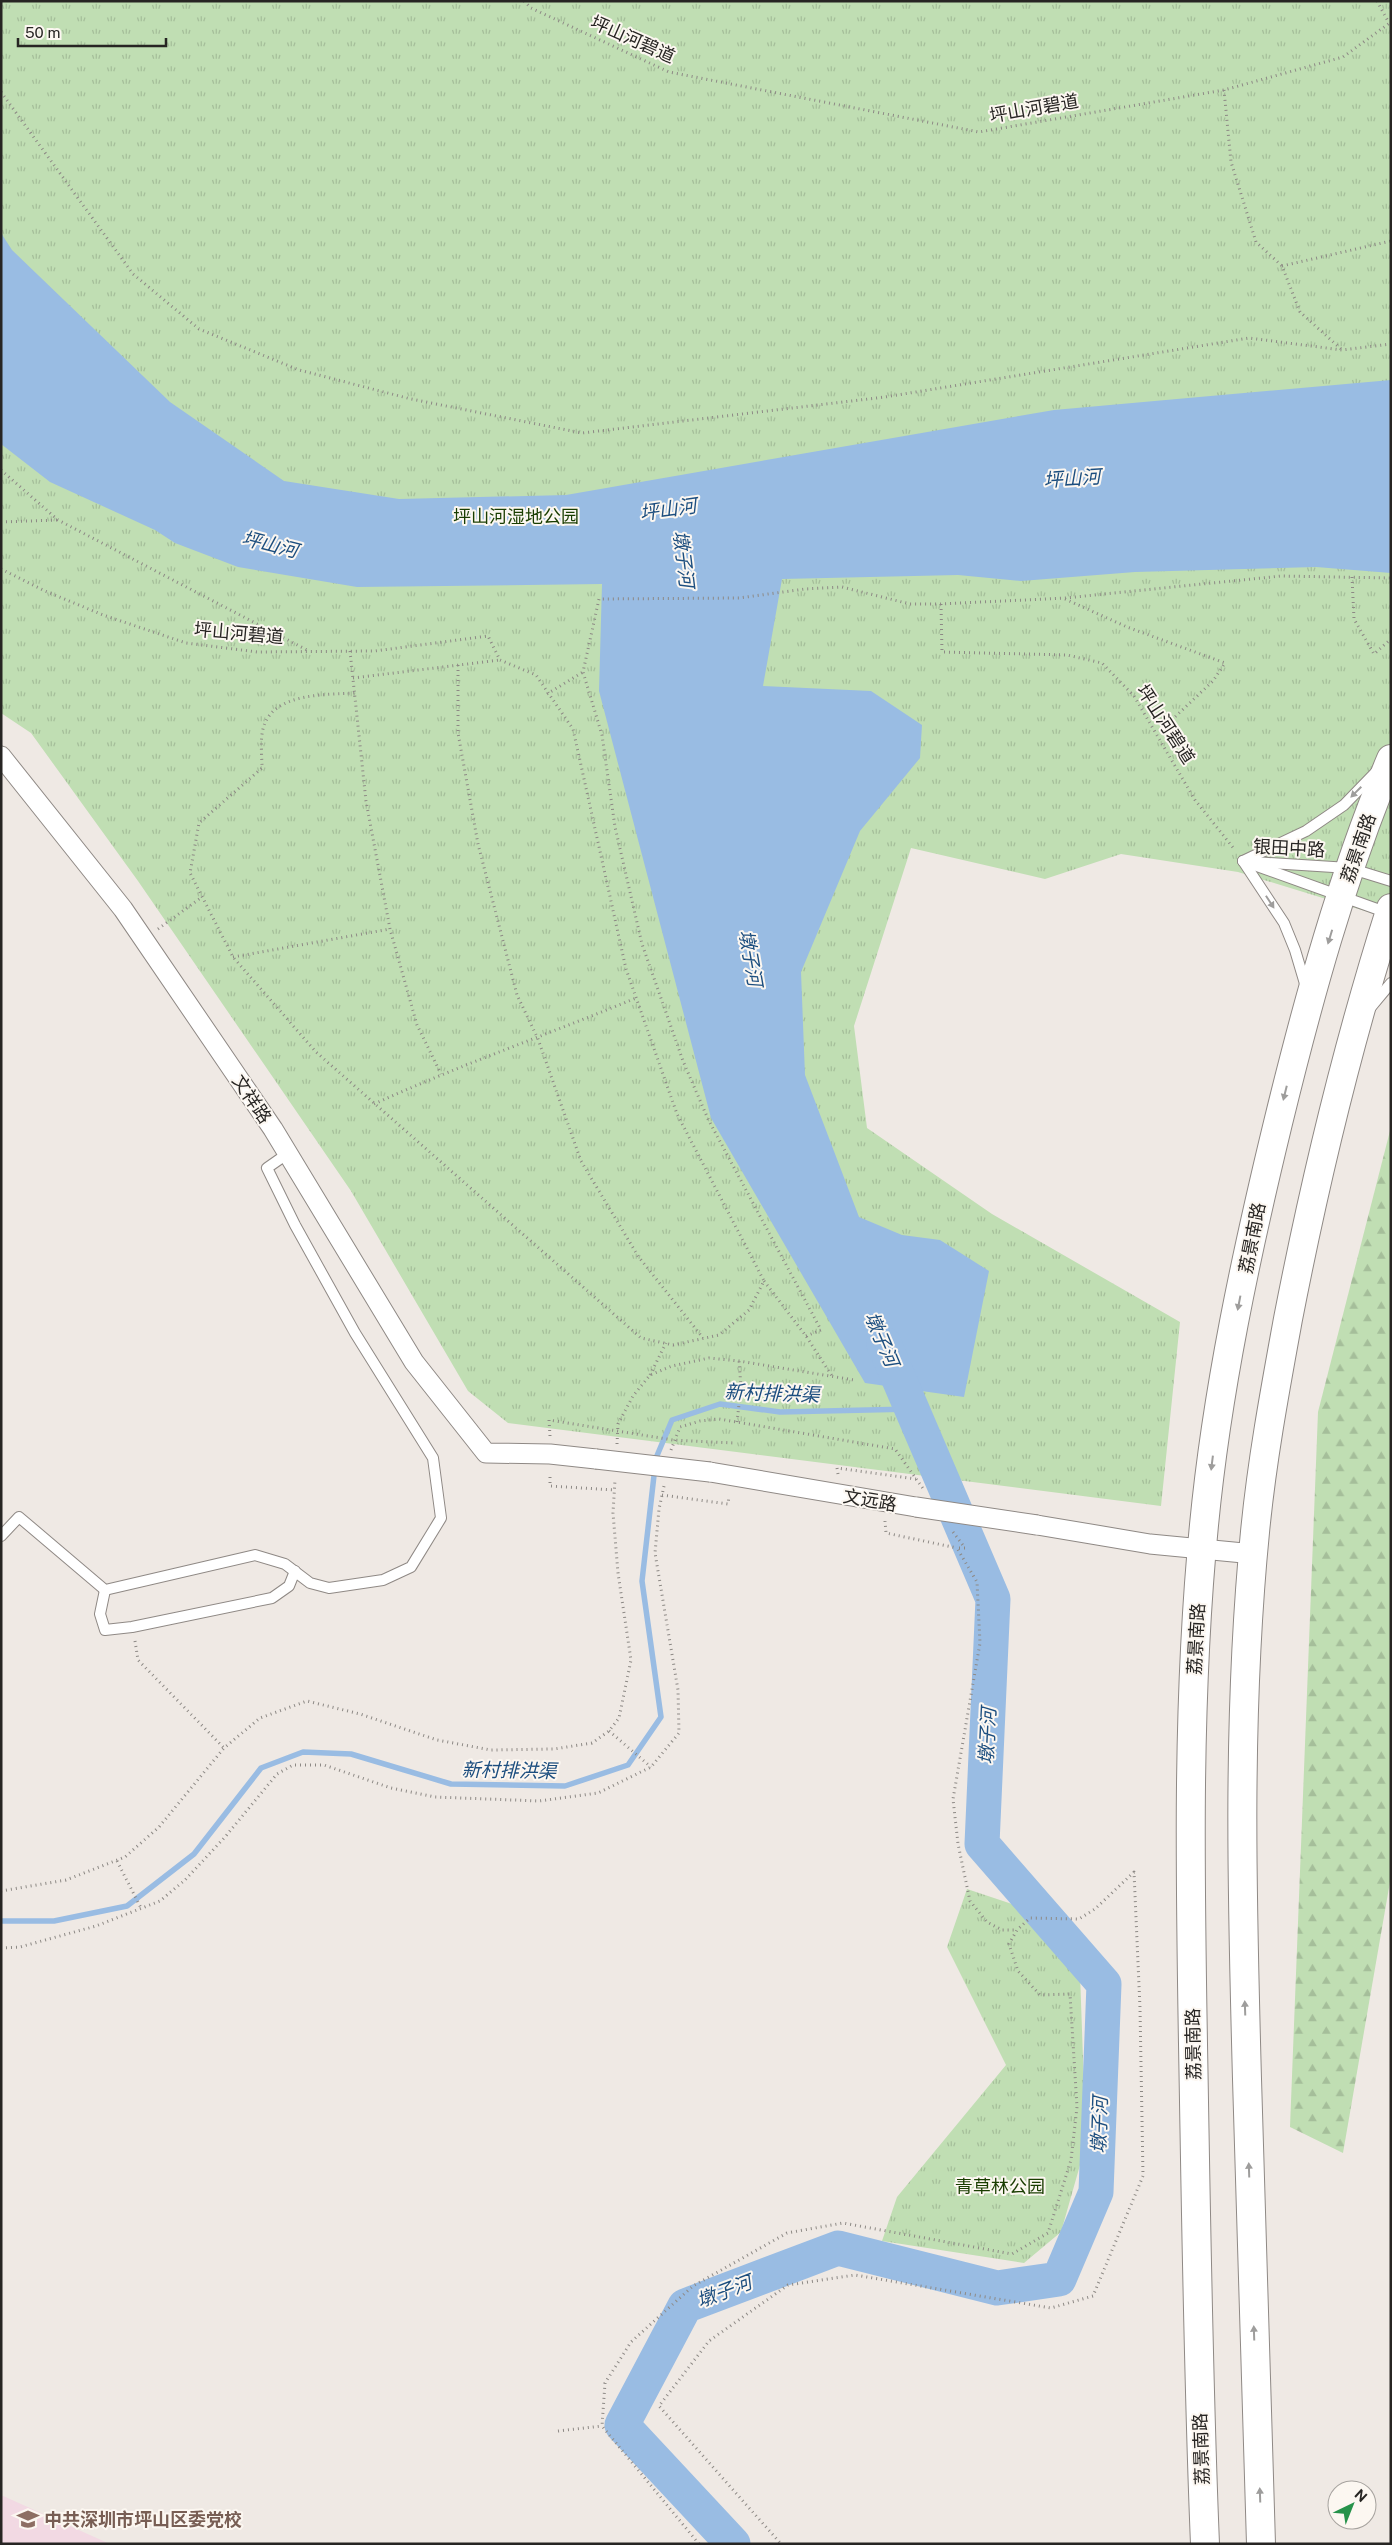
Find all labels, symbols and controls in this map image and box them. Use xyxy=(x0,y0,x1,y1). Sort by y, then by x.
street label: 坪山河碧道 xyxy=(588,11,678,67)
scale bar xyxy=(18,15,165,47)
text: 50 m xyxy=(25,24,60,41)
street label: 坪山河碧道 xyxy=(988,90,1080,126)
water label: 坪山河 xyxy=(1043,465,1105,491)
water label: 坪山河 xyxy=(638,494,702,524)
park label: 坪山河湿地公园 xyxy=(453,506,579,527)
water label: 坪山河 xyxy=(240,526,304,563)
water label: 墩子河 xyxy=(670,529,699,593)
street label: 坪山河碧道 xyxy=(193,619,285,647)
street label: 坪山河碧道 xyxy=(1133,681,1199,767)
one-way arrow xyxy=(1350,786,1362,798)
street label: 荔景南路 xyxy=(1336,811,1380,885)
street label: 银田中路 xyxy=(1252,836,1326,860)
one-way arrow xyxy=(1265,895,1275,908)
water label: 墩子河 xyxy=(735,928,767,992)
one-way arrow xyxy=(1325,930,1333,945)
street label: 文祥路 xyxy=(228,1071,276,1127)
one-way arrow xyxy=(1281,1086,1289,1101)
street label: 荔景南路 xyxy=(1235,1201,1269,1275)
one-way arrow xyxy=(1235,1296,1243,1311)
water label: 墩子河 xyxy=(861,1308,905,1373)
water label: 新村排洪渠 xyxy=(724,1380,823,1406)
one-way arrow xyxy=(1208,1456,1216,1472)
street label: 文远路 xyxy=(842,1485,898,1515)
street label: 荔景南路 xyxy=(1184,1602,1208,1676)
water label: 墩子河 xyxy=(975,1703,1000,1765)
water label: 新村排洪渠 xyxy=(461,1758,560,1782)
one-way arrow xyxy=(1241,2000,1249,2016)
street label: 荔景南路 xyxy=(1182,2008,1204,2080)
water label: 墩子河 xyxy=(1087,2092,1111,2154)
one-way arrow xyxy=(1245,2162,1253,2178)
park label: 青草林公园 xyxy=(955,2176,1045,2197)
water label: 墩子河 xyxy=(693,2269,758,2311)
one-way arrow xyxy=(1250,2324,1258,2340)
street label: 荔景南路 xyxy=(1189,2413,1213,2485)
north arrow xyxy=(1327,2480,1377,2530)
text: N xyxy=(1351,2486,1370,2505)
one-way arrow xyxy=(1255,2487,1263,2503)
school or university icon: 中共深圳市坪山区委党校 xyxy=(15,2506,41,2532)
place label: 中共深圳市坪山区委党校 xyxy=(44,2509,242,2530)

